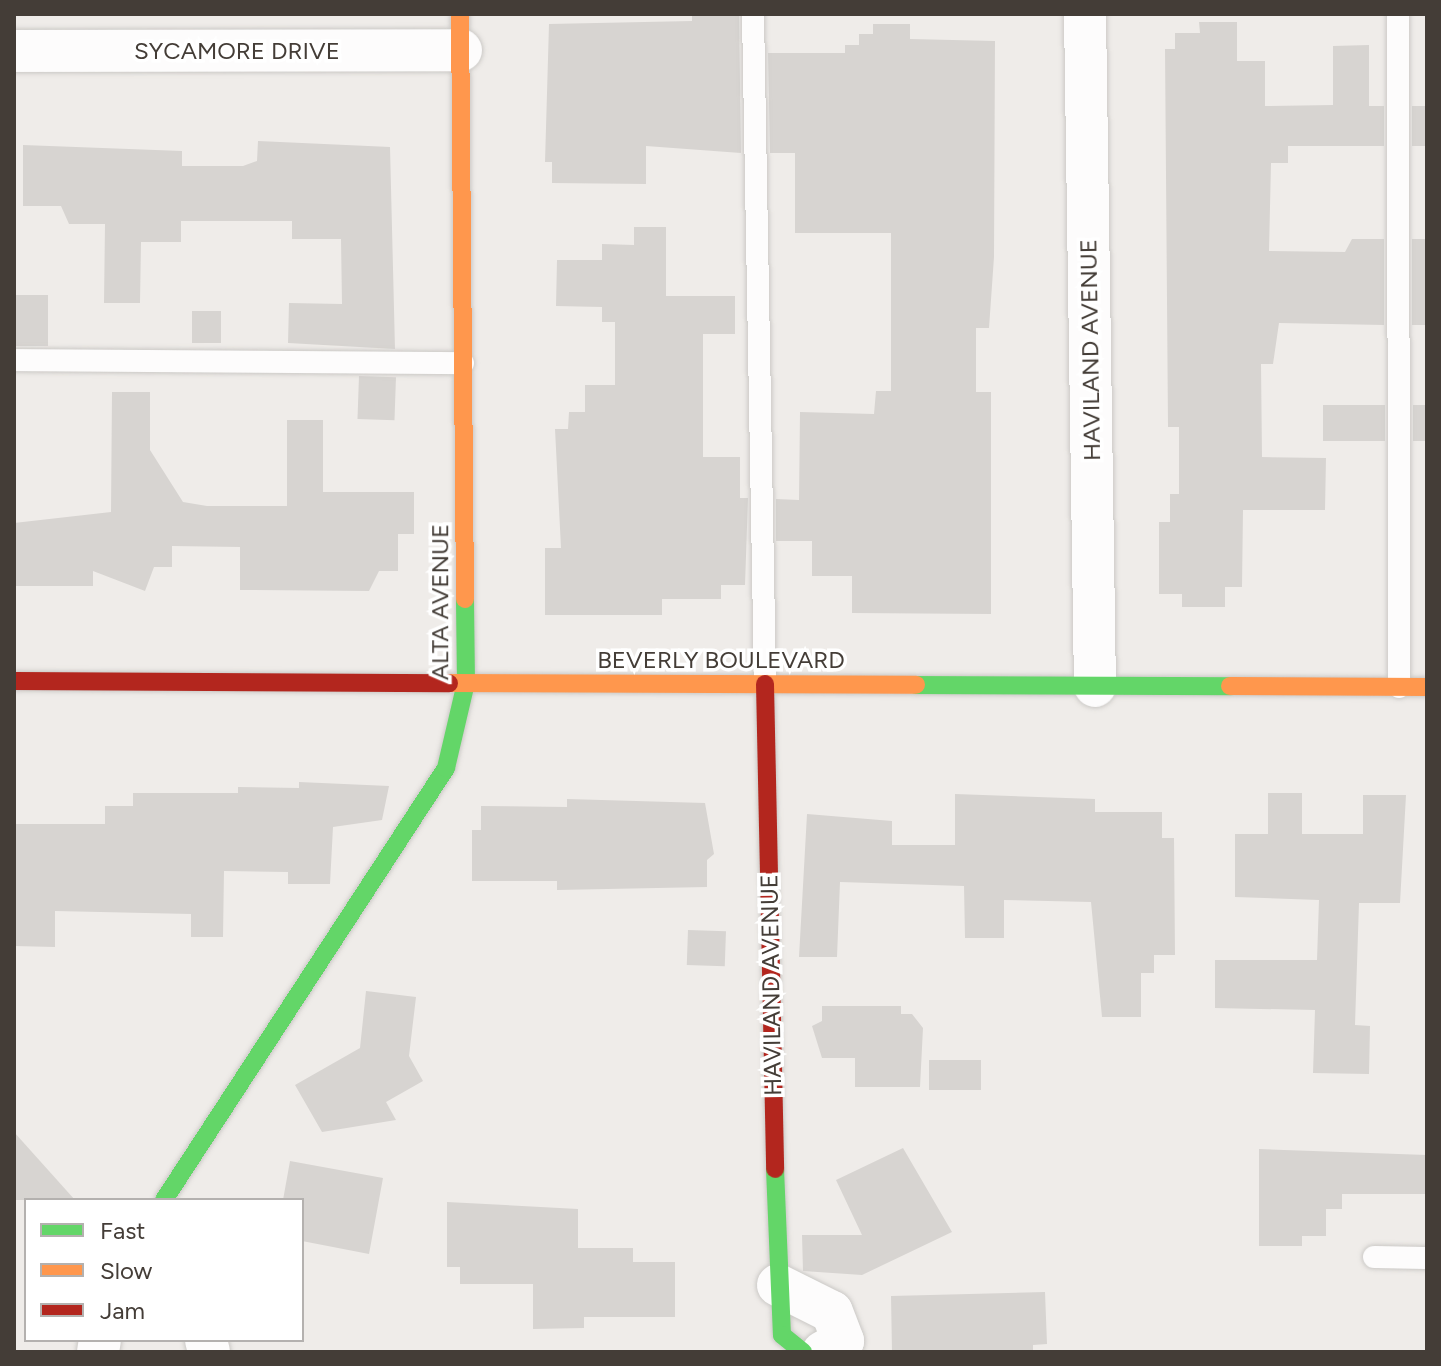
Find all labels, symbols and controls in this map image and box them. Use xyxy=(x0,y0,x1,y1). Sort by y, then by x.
street label: SYCAMORE DRIVE xyxy=(134,37,340,65)
street label: HAVILAND AVENUE xyxy=(1074,239,1106,461)
street label: ALTA AVENUE xyxy=(426,524,454,680)
street label: BEVERLY BOULEVARD xyxy=(597,646,845,674)
street label: HAVILAND AVENUE xyxy=(755,874,787,1096)
legend xyxy=(24,1198,304,1342)
text: Fast xyxy=(100,1216,145,1245)
text: Slow xyxy=(100,1256,152,1285)
text: Jam xyxy=(100,1296,145,1325)

